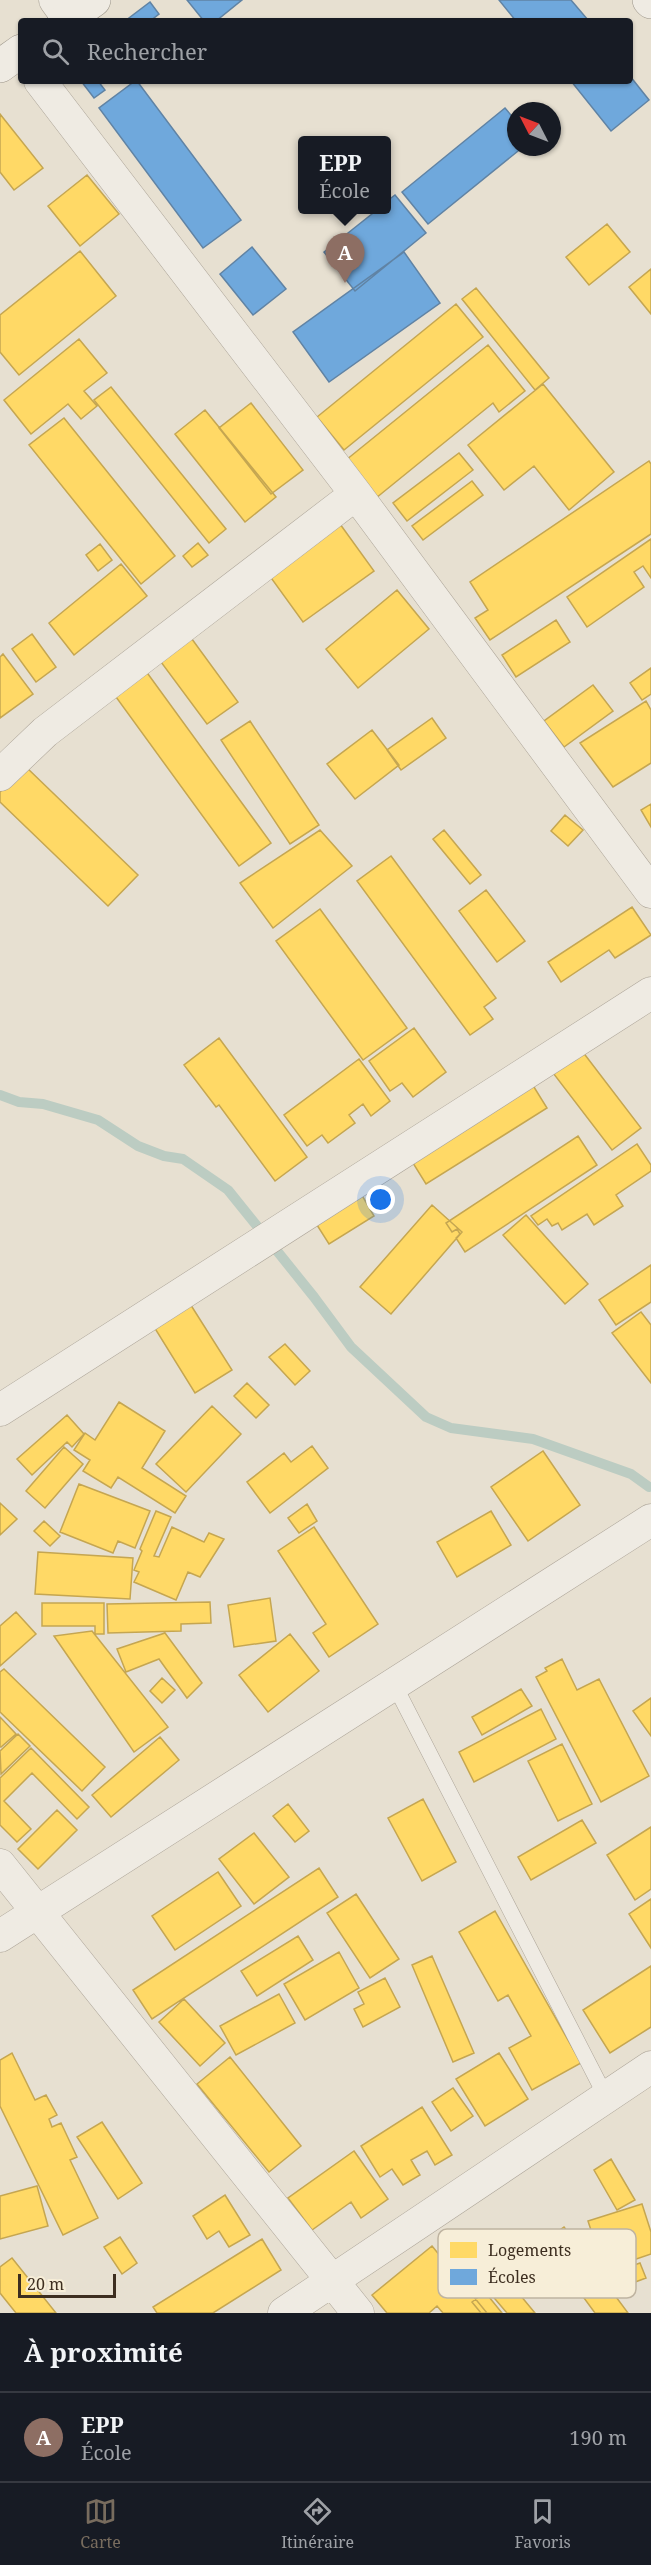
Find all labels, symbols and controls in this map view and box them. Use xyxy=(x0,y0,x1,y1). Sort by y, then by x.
search box xyxy=(18,18,633,84)
icon: search xyxy=(39,35,72,68)
text: Rechercher xyxy=(87,36,207,66)
north arrow xyxy=(507,102,561,156)
popup xyxy=(298,136,391,214)
text: EPP xyxy=(319,147,362,177)
text: École xyxy=(319,177,370,204)
pin: A xyxy=(326,234,364,283)
your location xyxy=(366,1185,395,1214)
legend xyxy=(438,2229,636,2298)
text: Logements xyxy=(488,2239,571,2261)
text: Écoles xyxy=(488,2266,536,2288)
scale bar xyxy=(18,2271,116,2298)
text: 20 m xyxy=(27,2273,64,2295)
text: À proximité xyxy=(24,2334,183,2370)
text: EPP xyxy=(81,2409,123,2439)
text: A xyxy=(36,2424,51,2451)
text: 190 m xyxy=(569,2424,627,2451)
text: École xyxy=(81,2439,132,2466)
tab: Carte xyxy=(80,2495,121,2553)
tab: Itinéraire xyxy=(281,2495,354,2553)
tab: Favoris xyxy=(515,2495,571,2553)

